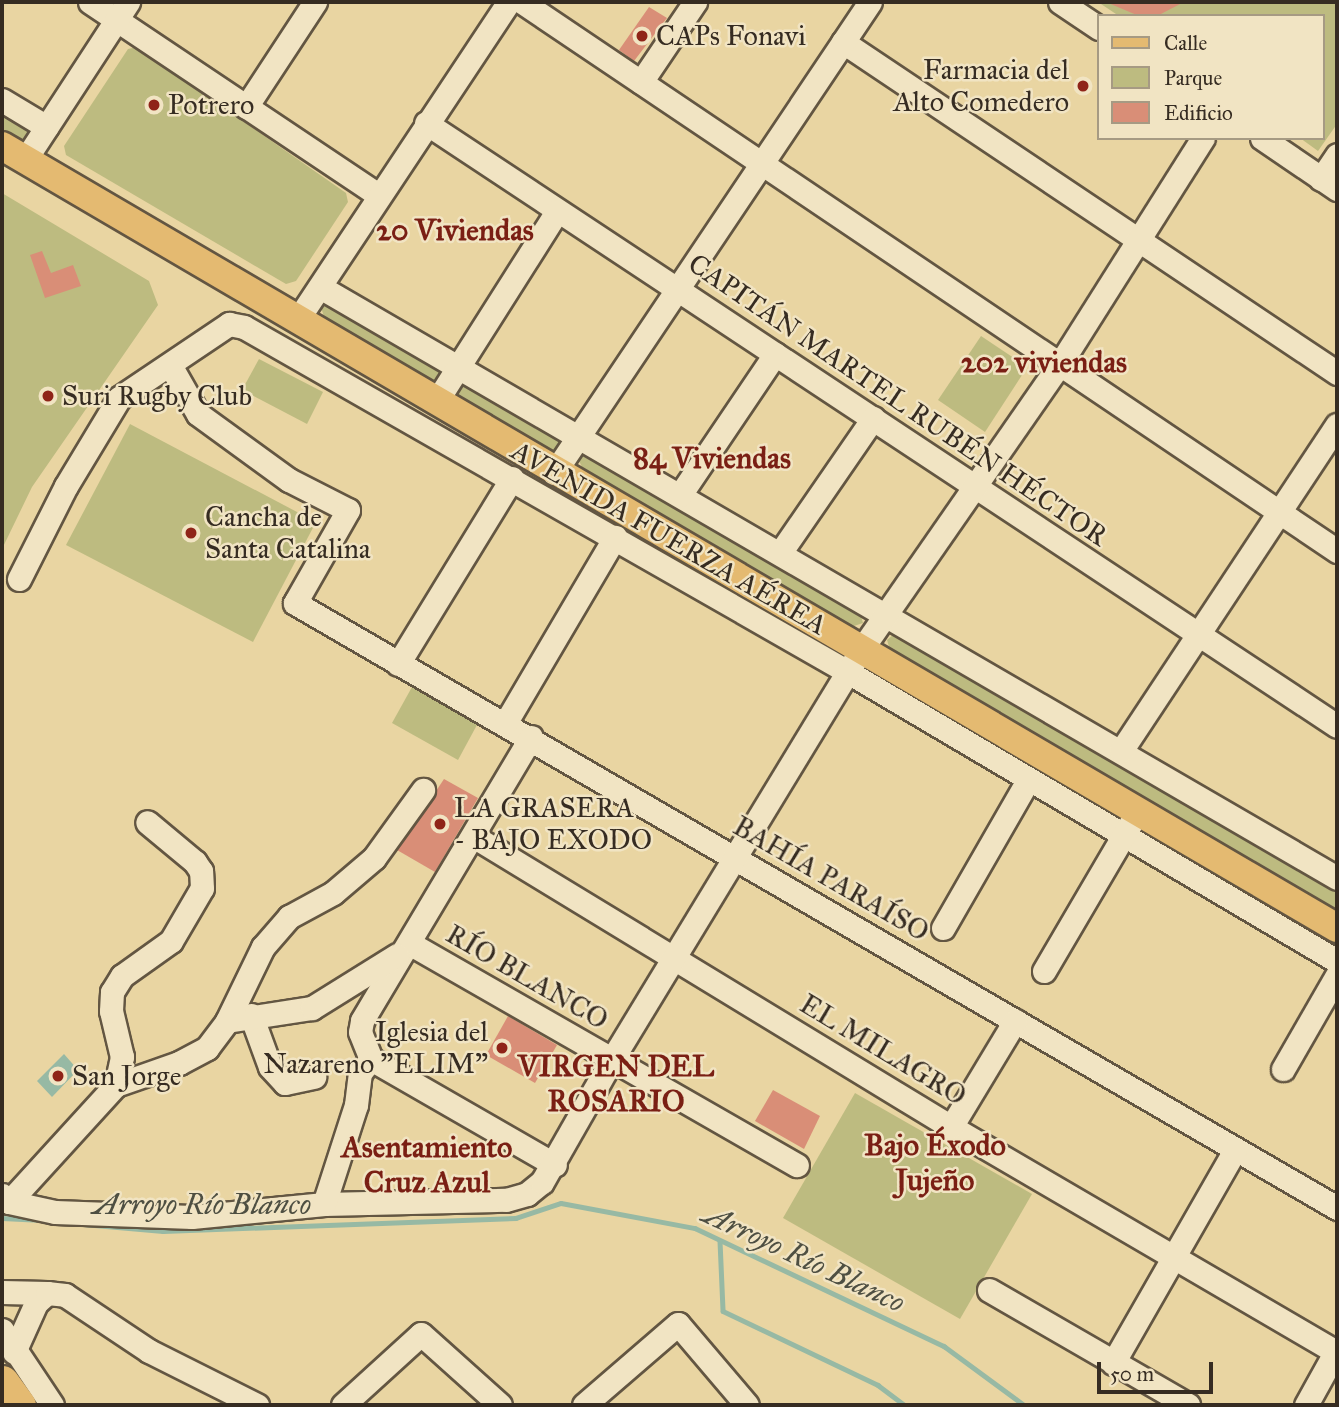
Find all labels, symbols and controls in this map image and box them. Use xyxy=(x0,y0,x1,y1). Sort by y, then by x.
legend xyxy=(1098,14,1325,140)
place label: CAPs Fonavi xyxy=(656,19,806,53)
marker: CAPs Fonavi xyxy=(634,28,650,44)
text: Calle xyxy=(1164,30,1207,56)
place label: Farmacia del Alto Comedero xyxy=(894,53,1069,119)
text: Parque xyxy=(1164,65,1222,91)
marker: Farmacia del Alto Comedero xyxy=(1075,78,1091,94)
place label: Potrero xyxy=(168,88,254,122)
marker: Potrero xyxy=(146,97,162,113)
text: Edificio xyxy=(1164,100,1233,126)
district label: 20 Viviendas xyxy=(376,212,534,248)
street label: CAPITÁN MARTEL RUBÉN HÉCTOR xyxy=(682,247,1114,553)
district label: 202 viviendas xyxy=(961,344,1127,380)
place label: Suri Rugby Club xyxy=(62,379,252,413)
marker: Suri Rugby Club xyxy=(40,388,56,404)
street label: AVENIDA FUERZA AÉREA xyxy=(505,434,833,642)
district label: 84 Viviendas xyxy=(633,440,791,476)
place label: Cancha de Santa Catalina xyxy=(205,500,371,566)
marker: Cancha de Santa Catalina xyxy=(183,525,199,541)
place label: LA GRASERA - BAJO EXODO xyxy=(454,791,652,857)
street label: BAHÍA PARAÍSO xyxy=(727,809,935,949)
marker: LA GRASERA - BAJO EXODO xyxy=(432,816,448,832)
street label: RÍO BLANCO xyxy=(440,917,614,1037)
street label: EL MILAGRO xyxy=(794,987,972,1113)
place label: Iglesia del Nazareno "ELIM" xyxy=(263,1015,488,1081)
marker: Iglesia del Nazareno "ELIM" xyxy=(494,1040,510,1056)
district label: VIRGEN DEL ROSARIO xyxy=(518,1048,714,1118)
place label: San Jorge xyxy=(72,1059,181,1093)
marker: San Jorge xyxy=(50,1068,66,1084)
district label: Bajo Éxodo Jujeño xyxy=(864,1127,1006,1198)
district label: Asentamiento Cruz Azul xyxy=(342,1129,512,1200)
water label: Arroyo Río Blanco xyxy=(93,1186,311,1222)
water label: Arroyo Río Blanco xyxy=(697,1196,911,1320)
scale bar xyxy=(1101,1348,1216,1392)
text: 50 m xyxy=(1110,1361,1154,1387)

